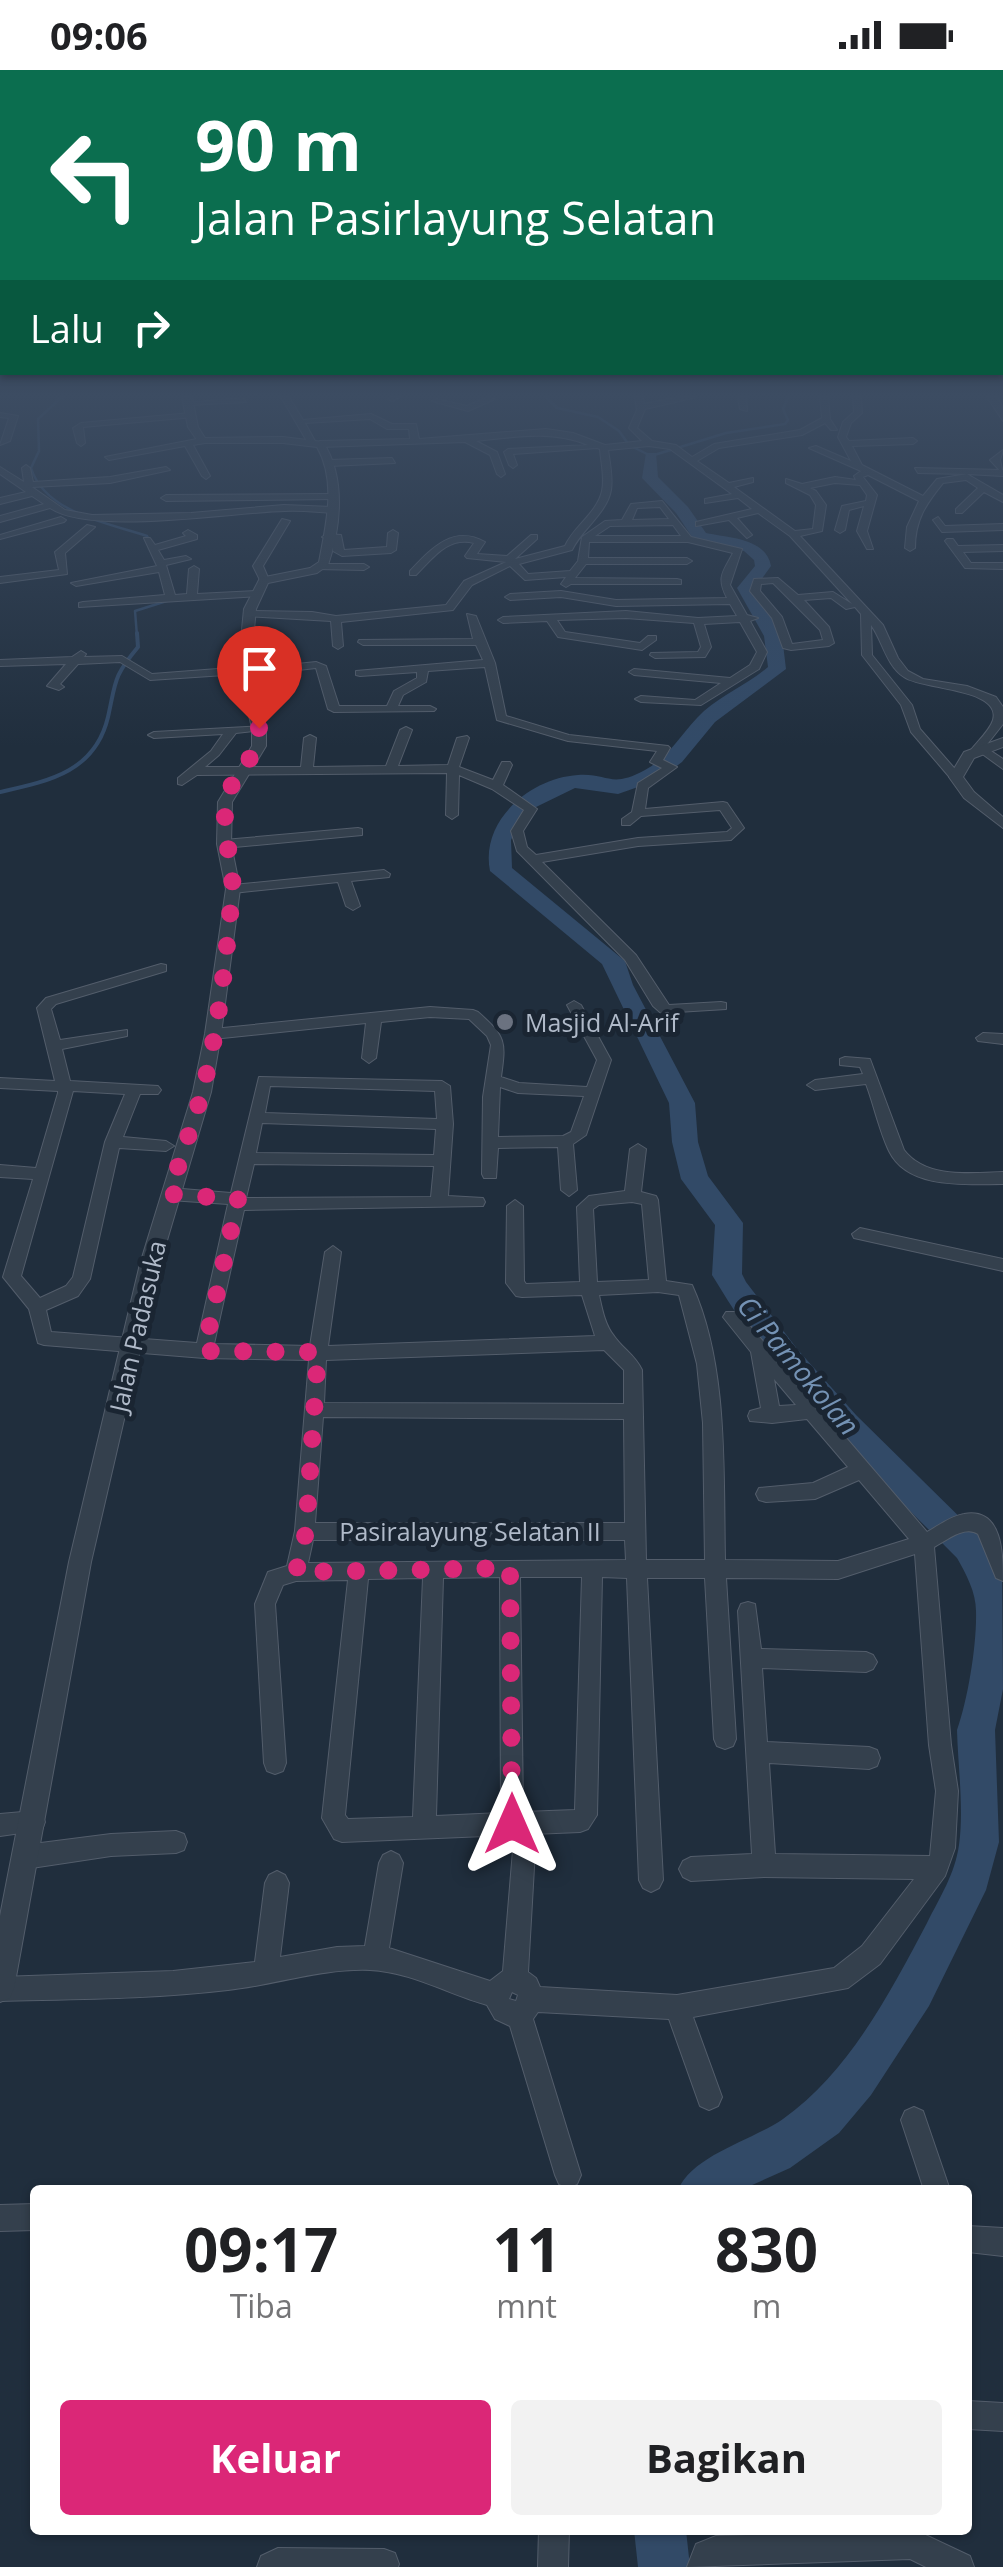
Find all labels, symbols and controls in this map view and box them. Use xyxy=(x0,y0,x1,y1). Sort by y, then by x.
text: 09:06 xyxy=(50,9,148,61)
text: 90 m xyxy=(195,96,362,192)
icon: left xyxy=(30,110,160,240)
text: Jalan Pasirlayung Selatan xyxy=(195,187,716,248)
icon: right xyxy=(124,300,179,355)
text: Lalu xyxy=(30,302,104,354)
pin xyxy=(217,626,302,729)
icon: arrive xyxy=(232,641,287,696)
place label: Masjid Al-Arif xyxy=(525,1005,680,1039)
marker: Masjid Al-Arif xyxy=(494,1011,516,1033)
street label: Jalan Padasuka xyxy=(100,1237,173,1417)
water label: Ci Pamokolan xyxy=(729,1287,869,1443)
street label: Pasiralayung Selatan II xyxy=(339,1514,601,1548)
position arrow xyxy=(460,1772,564,1876)
text: 09:17 xyxy=(184,2208,338,2290)
text: 11 xyxy=(492,2208,561,2290)
text: 830 xyxy=(715,2208,818,2290)
text: Tiba xyxy=(230,2284,293,2327)
text: mnt xyxy=(496,2284,557,2327)
text: m xyxy=(752,2284,781,2327)
button: Keluar xyxy=(60,2400,491,2515)
button: Bagikan xyxy=(511,2400,942,2515)

